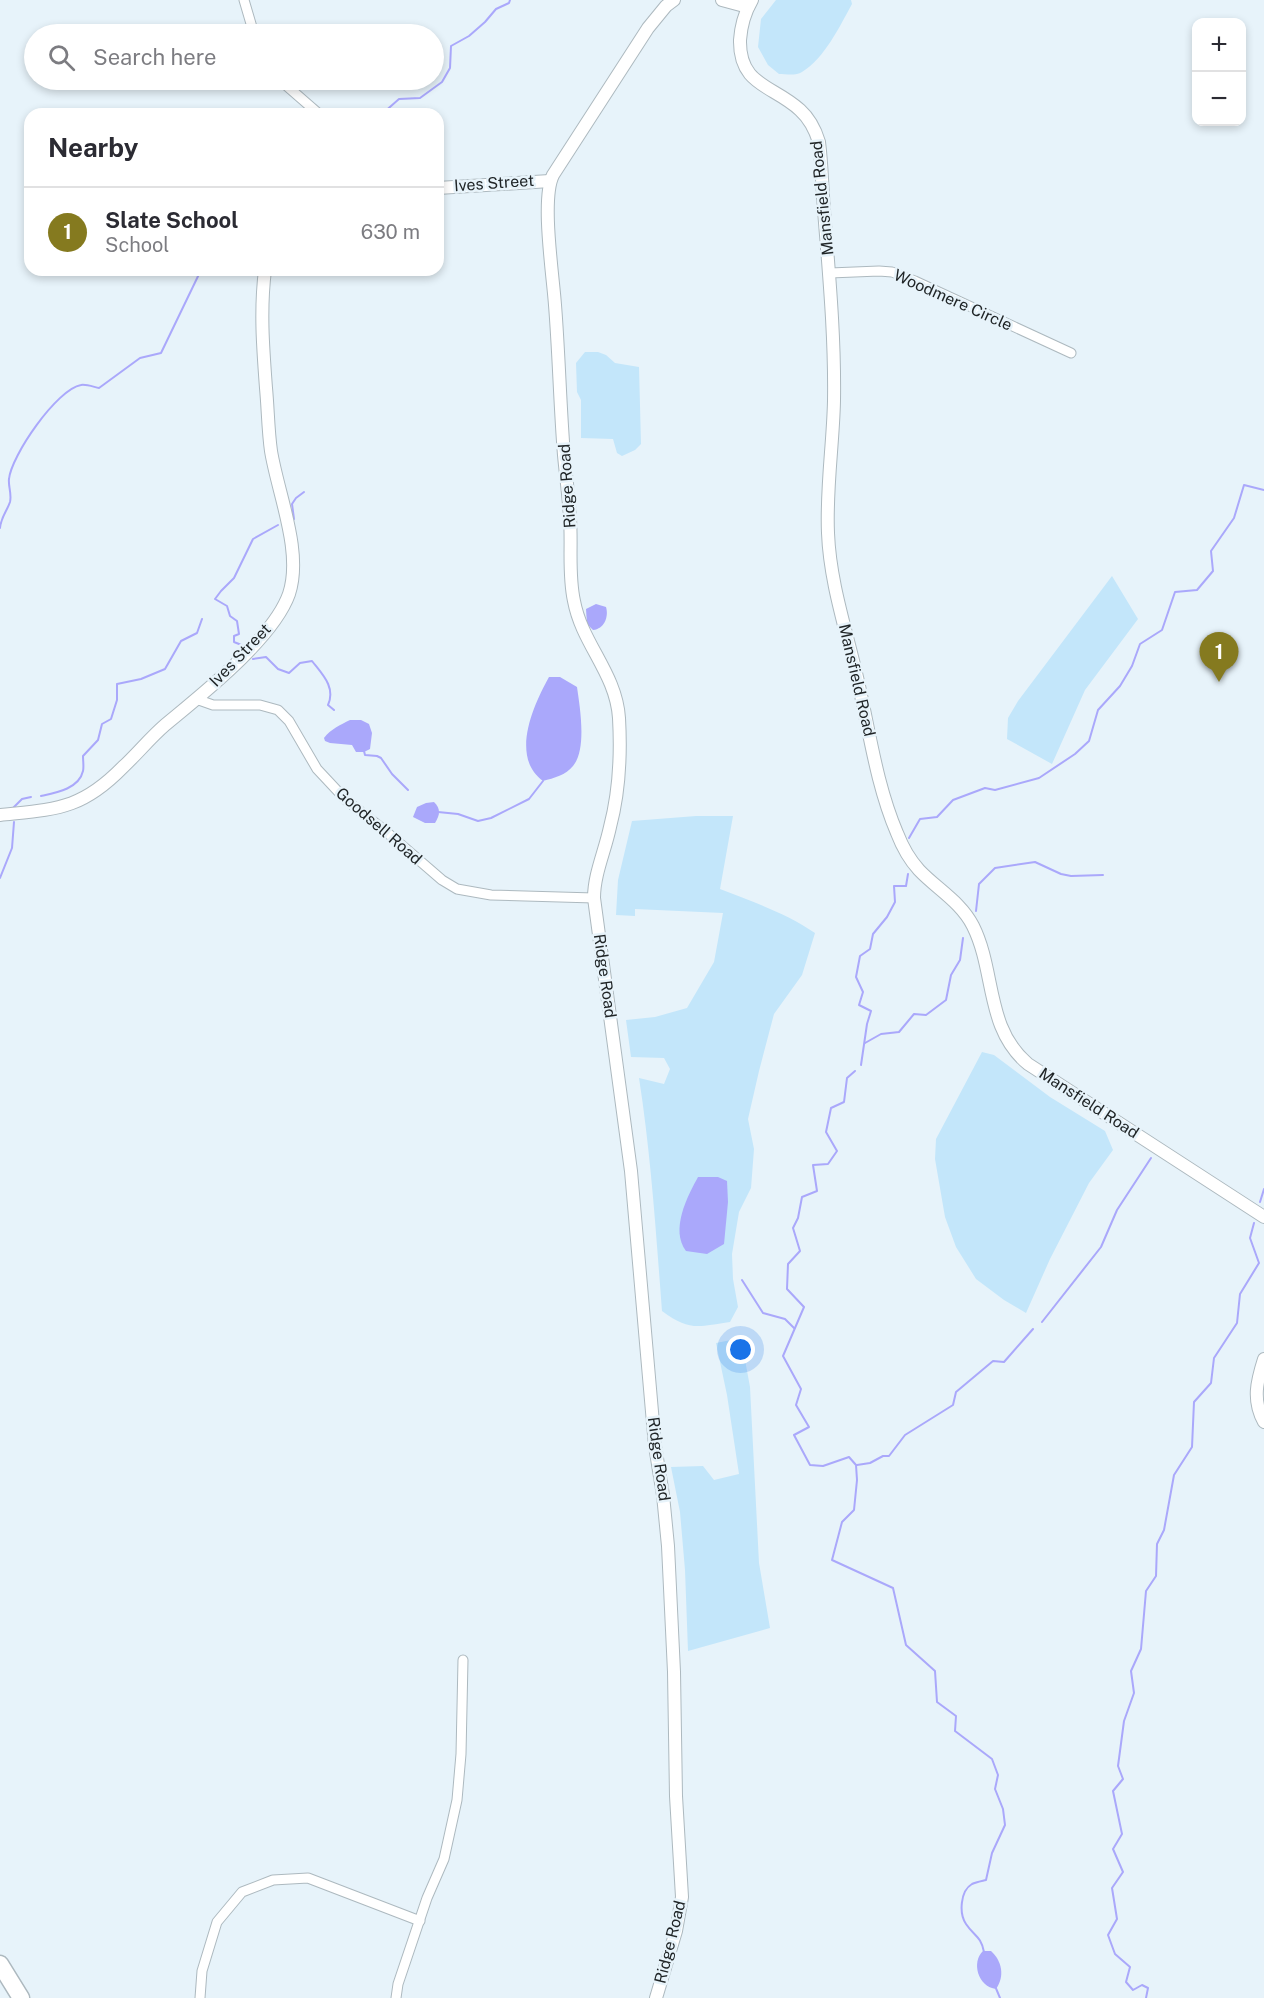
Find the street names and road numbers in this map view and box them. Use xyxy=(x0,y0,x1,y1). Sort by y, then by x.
street label: Mansfield Road xyxy=(807,140,837,256)
street label: Ives Street xyxy=(453,171,535,195)
street label: Woodmere Circle xyxy=(891,265,1015,335)
street label: Ridge Road xyxy=(555,443,579,529)
street label: Ives Street xyxy=(205,620,275,690)
street label: Mansfield Road xyxy=(835,622,879,738)
street label: Goodsell Road xyxy=(332,783,426,869)
street label: Ridge Road xyxy=(590,933,620,1019)
street label: Mansfield Road xyxy=(1036,1064,1142,1142)
street label: Ridge Road xyxy=(644,1416,674,1502)
street label: Ridge Road xyxy=(651,1899,689,1985)

